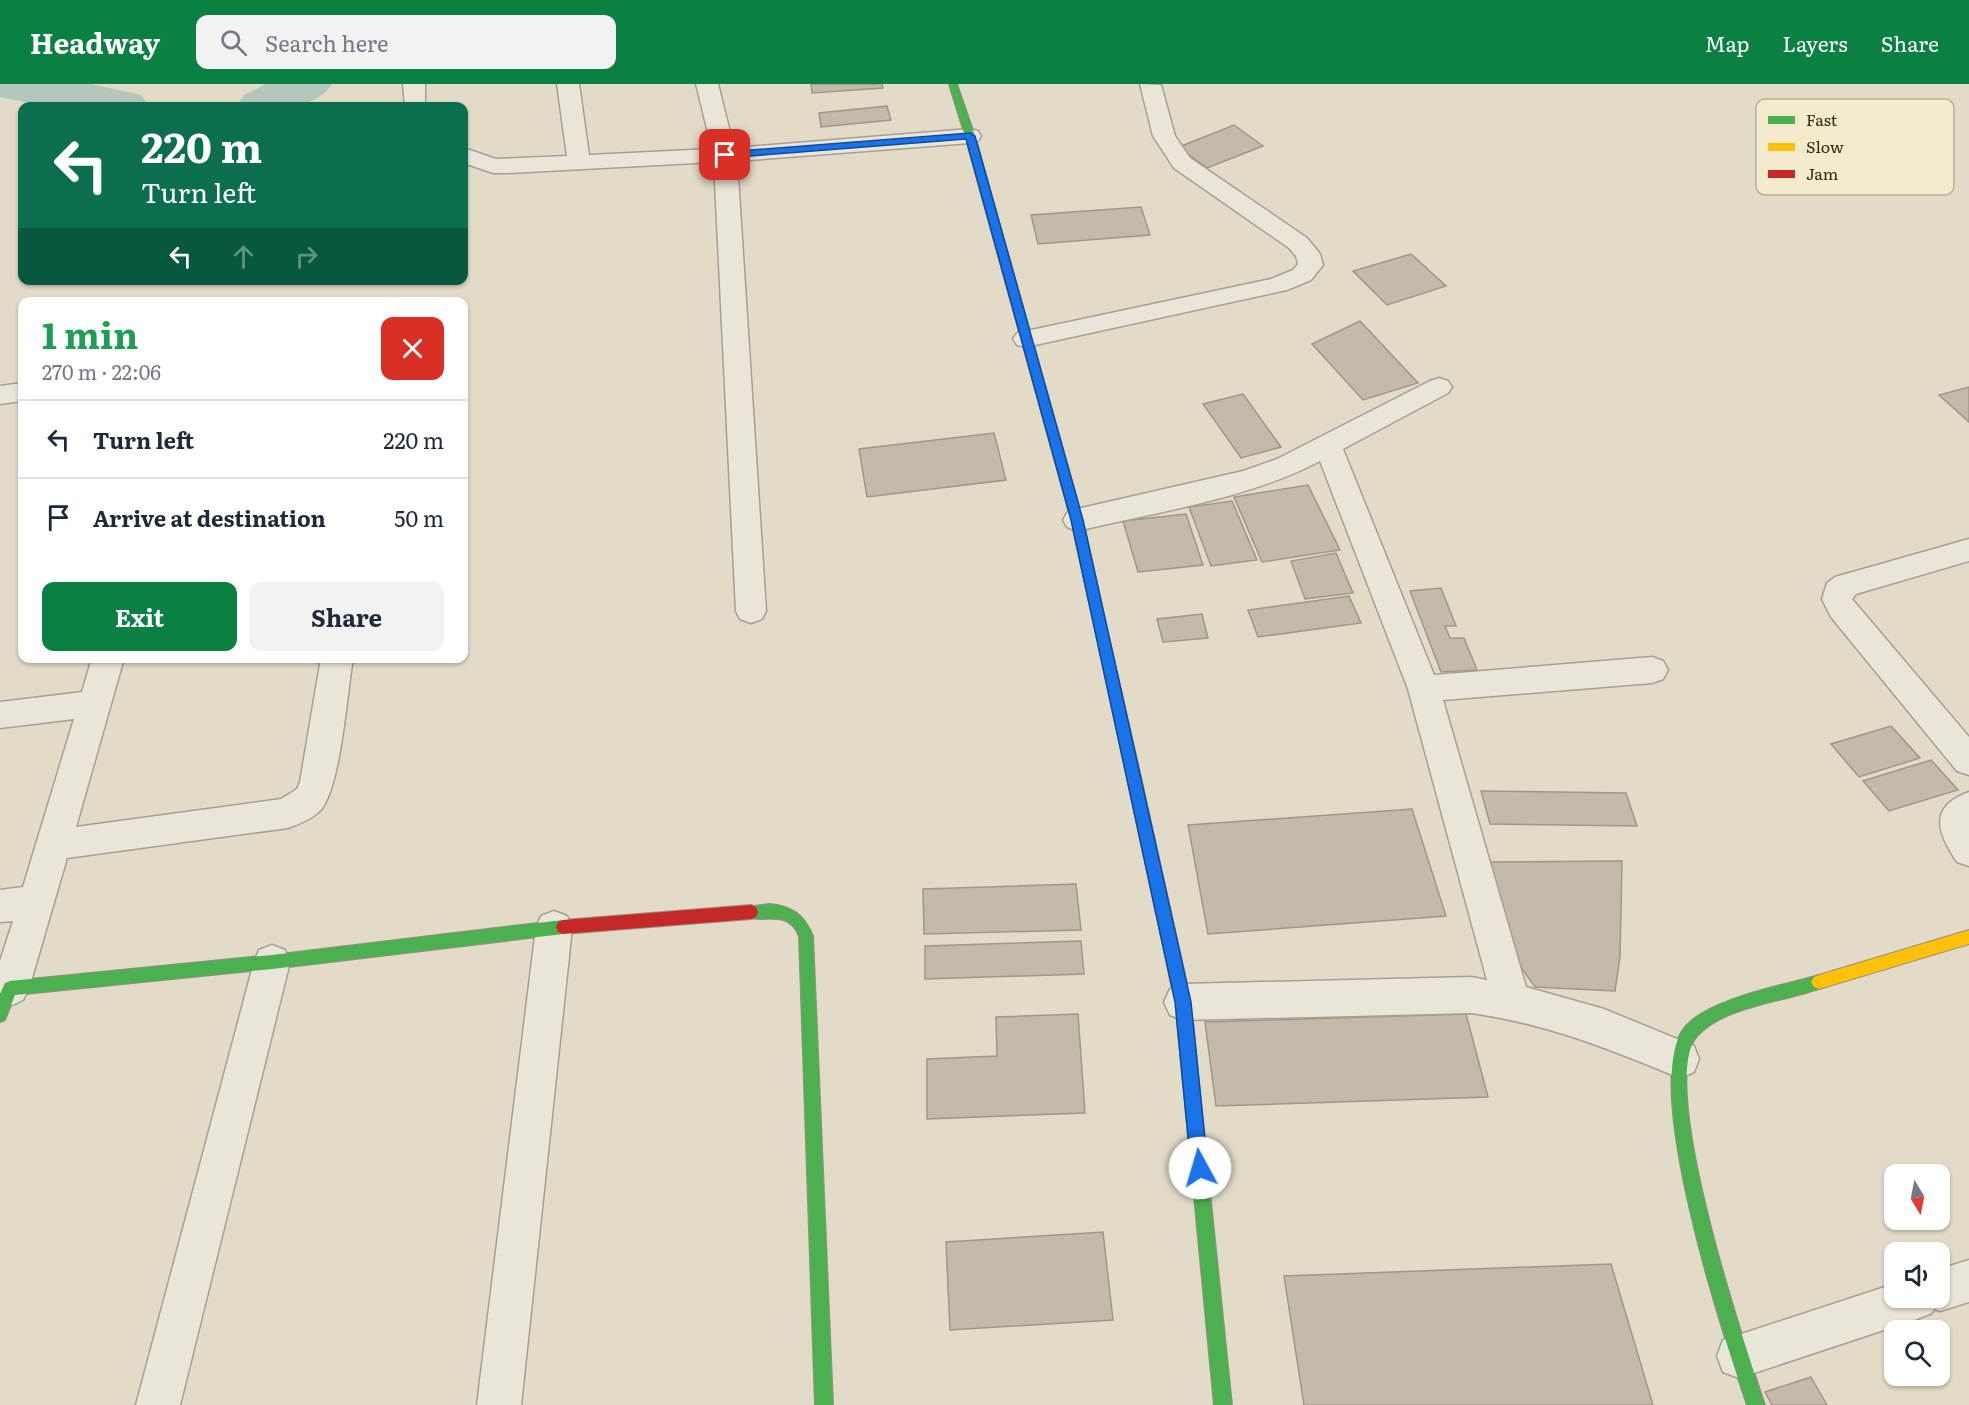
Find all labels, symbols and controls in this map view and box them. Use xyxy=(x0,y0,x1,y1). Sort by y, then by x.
search box xyxy=(196,15,616,69)
text: Headway xyxy=(30,21,160,63)
icon: search xyxy=(217,26,250,59)
text: Search here xyxy=(265,26,388,59)
text: Map xyxy=(1705,27,1750,58)
text: Layers xyxy=(1783,27,1848,58)
text: Share xyxy=(1881,27,1939,58)
legend xyxy=(1756,99,1954,195)
text: Fast xyxy=(1806,107,1838,131)
text: 220 m xyxy=(141,114,262,176)
icon: left xyxy=(42,126,120,204)
pin xyxy=(699,129,750,180)
text: Slow xyxy=(1806,134,1844,158)
icon: arrive xyxy=(708,138,741,171)
text: Jam xyxy=(1806,161,1839,185)
text: Turn left xyxy=(141,171,256,211)
icon: left xyxy=(164,240,197,273)
icon: ahead xyxy=(227,240,260,273)
icon: right xyxy=(290,240,323,273)
text: 1 min xyxy=(42,307,138,360)
button: close xyxy=(381,317,444,380)
text: 270 m · 22:06 xyxy=(42,356,161,386)
icon: left xyxy=(42,423,75,456)
text: Turn left xyxy=(93,423,194,456)
text: 220 m xyxy=(383,423,444,456)
icon: arrive xyxy=(42,501,75,534)
text: Arrive at destination xyxy=(93,501,326,534)
text: 50 m xyxy=(394,501,444,534)
button: Exit xyxy=(42,582,237,651)
button: Share xyxy=(249,582,444,651)
position arrow xyxy=(1168,1136,1232,1200)
north arrow xyxy=(1884,1164,1950,1230)
map controls xyxy=(1884,1164,1950,1386)
button: sound xyxy=(1884,1242,1950,1308)
button: search xyxy=(1884,1320,1950,1386)

